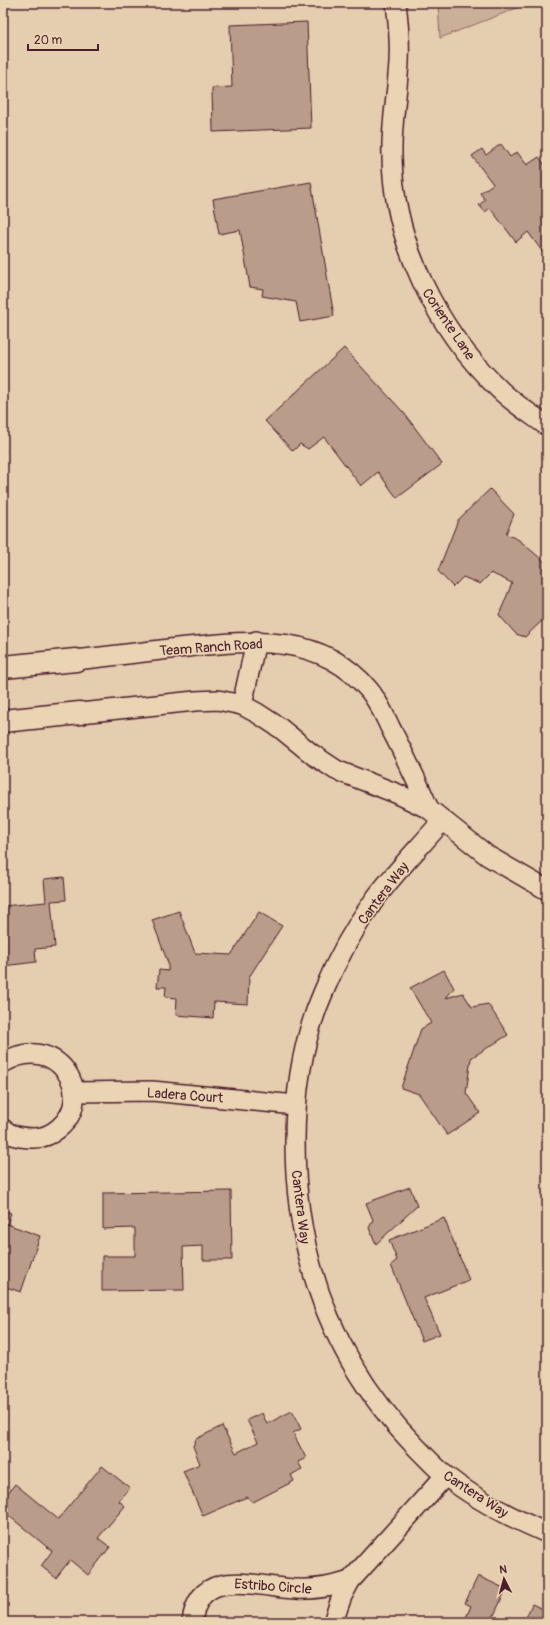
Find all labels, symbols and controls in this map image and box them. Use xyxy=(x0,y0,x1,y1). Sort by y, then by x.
scale bar xyxy=(28,26,98,52)
text: 20 m xyxy=(34,33,63,48)
street label: Coriente Lane xyxy=(418,285,479,363)
street label: Team Ranch Road xyxy=(159,635,263,660)
street label: Cantera Way xyxy=(354,859,412,928)
street label: Ladera Court xyxy=(146,1084,224,1107)
street label: Cantera Way xyxy=(288,1169,313,1245)
street label: Cantera Way xyxy=(440,1467,511,1522)
north arrow xyxy=(484,1559,524,1599)
text: N xyxy=(499,1563,508,1576)
street label: Estribo Circle xyxy=(234,1575,312,1598)

